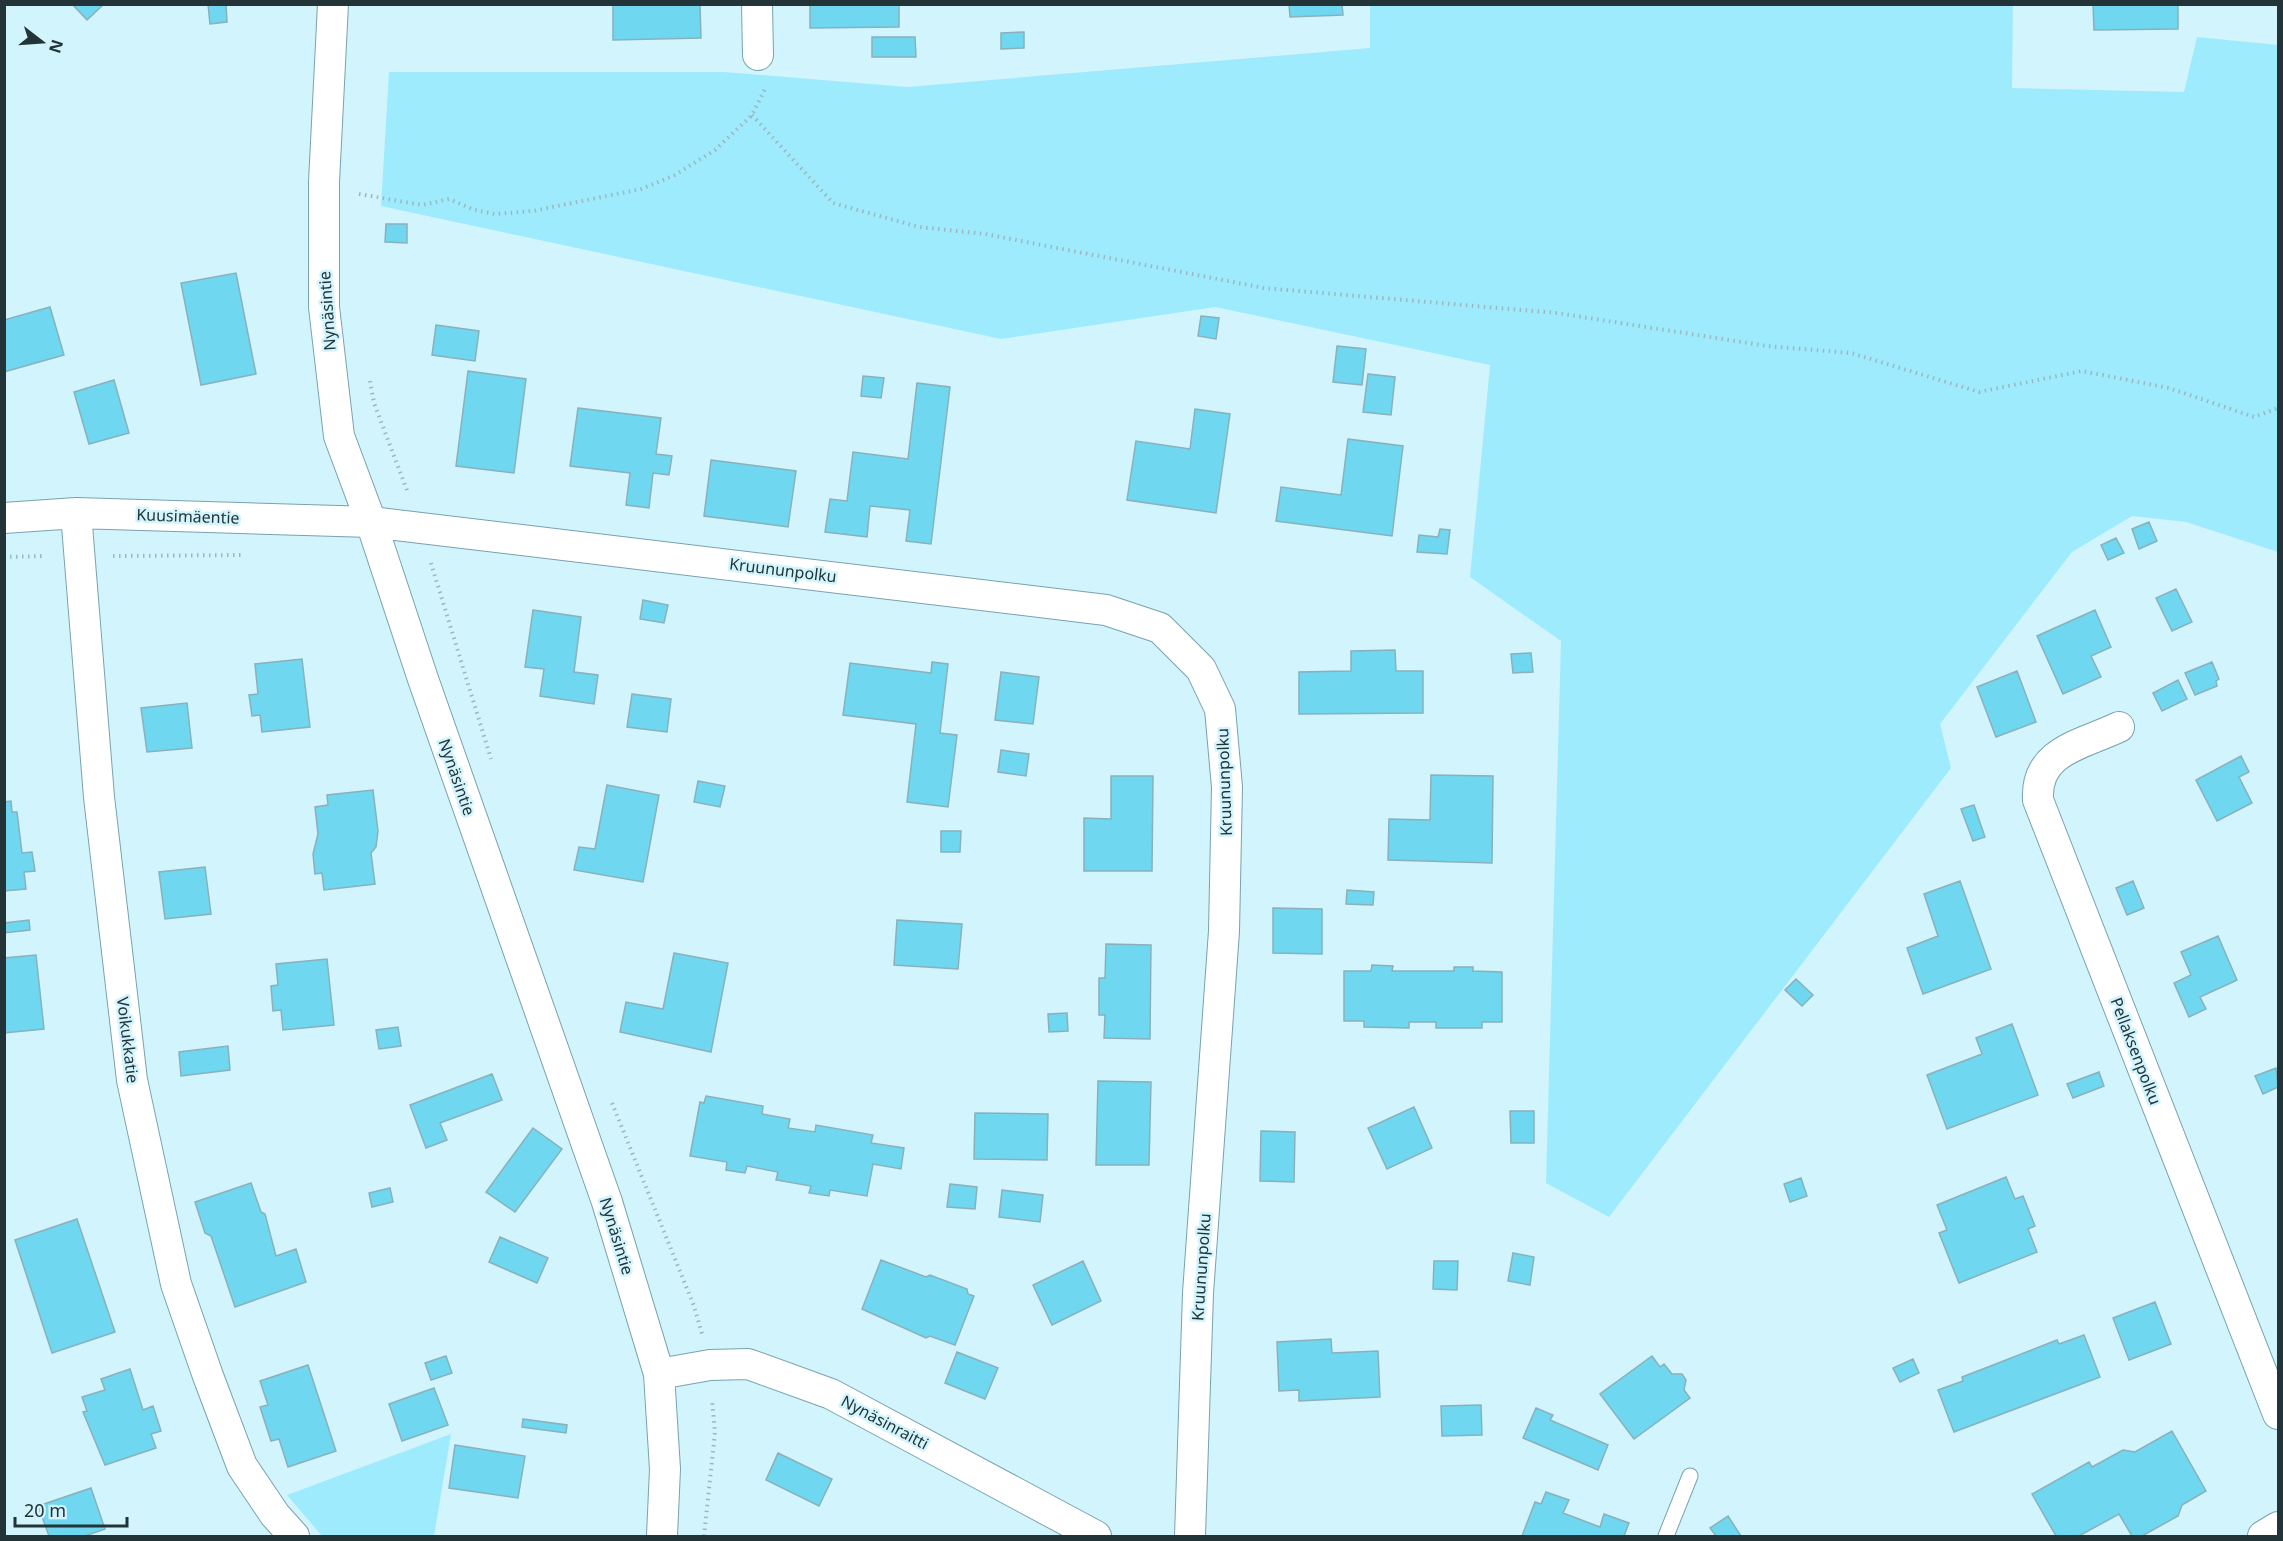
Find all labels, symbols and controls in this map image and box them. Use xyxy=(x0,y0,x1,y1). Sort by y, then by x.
north arrow xyxy=(12,12,72,72)
text: N xyxy=(44,37,69,56)
street label: Nynäsintie xyxy=(313,270,341,352)
street label: Kuusimäentie xyxy=(136,503,240,529)
street label: Kruununpolku xyxy=(728,552,838,588)
street label: Kruununpolku xyxy=(1211,728,1237,836)
street label: Nynäsintie xyxy=(434,736,480,818)
street label: Pellaksenpolku xyxy=(2105,994,2167,1108)
street label: Voikukkatie xyxy=(112,996,144,1084)
street label: Nynäsintie xyxy=(595,1195,639,1277)
street label: Kruununpolku xyxy=(1186,1212,1216,1322)
street label: Nynäsinraitti xyxy=(837,1390,933,1454)
scale bar xyxy=(15,1490,128,1528)
text: 20 m xyxy=(24,1498,66,1522)

